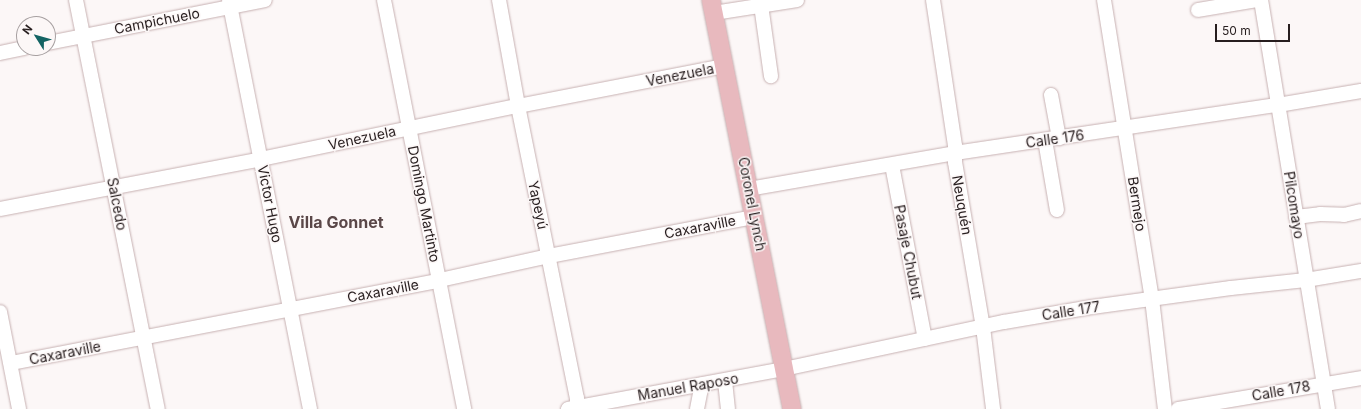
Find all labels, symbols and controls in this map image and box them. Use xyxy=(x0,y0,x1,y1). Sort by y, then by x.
street label: Campichuelo xyxy=(113,4,201,38)
north arrow xyxy=(16,16,56,56)
scale bar xyxy=(1217,16,1292,42)
text: N xyxy=(19,22,35,37)
text: 50 m xyxy=(1222,23,1251,38)
street label: Venezuela xyxy=(645,60,715,90)
street label: Venezuela xyxy=(327,123,397,153)
street label: Calle 176 xyxy=(1025,127,1085,151)
street label: Domingo Martinto xyxy=(404,144,444,264)
street label: Coronel Lynch xyxy=(735,156,769,252)
street label: Victor Hugo xyxy=(254,164,286,244)
street label: Pilcomayo xyxy=(1280,170,1308,240)
street label: Neuquén xyxy=(948,174,976,236)
street label: Salcedo xyxy=(104,176,130,232)
street label: Bermejo xyxy=(1124,176,1150,232)
street label: Yapeyú xyxy=(525,179,551,231)
street label: Pasaje Chubut xyxy=(891,203,925,301)
district label: Villa Gonnet xyxy=(288,212,384,232)
street label: Caxaraville xyxy=(663,212,737,242)
street label: Caxaraville xyxy=(346,276,420,306)
street label: Calle 177 xyxy=(1041,298,1101,324)
street label: Caxaraville xyxy=(28,338,102,368)
street label: Manuel Raposo xyxy=(636,370,740,404)
street label: Calle 178 xyxy=(1250,378,1312,404)

